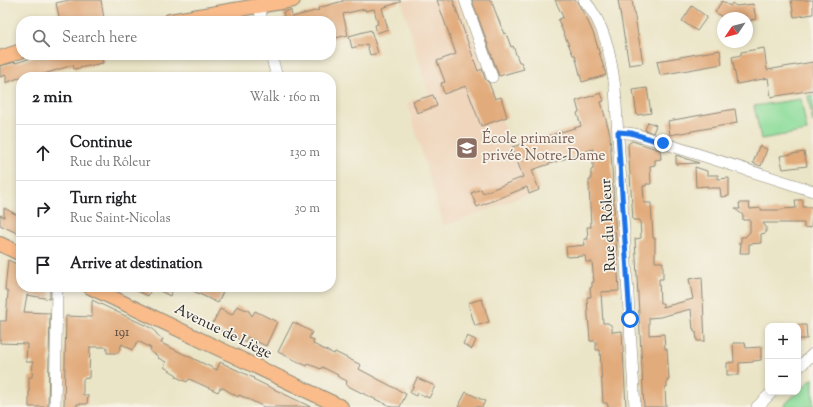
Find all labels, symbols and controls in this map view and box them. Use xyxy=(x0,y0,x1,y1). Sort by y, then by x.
north arrow xyxy=(717,12,753,48)
search box xyxy=(16,16,336,60)
icon: search xyxy=(30,27,52,49)
text: Search here xyxy=(62,28,137,49)
text: 2 min xyxy=(32,86,73,110)
text: Walk · 160 m xyxy=(249,89,320,107)
place label: École primaire privée Notre-Dame xyxy=(482,128,606,167)
text: Continue xyxy=(70,133,132,154)
route end xyxy=(654,134,672,152)
school or university icon: École primaire privée Notre-Dame xyxy=(454,135,480,161)
icon: ahead xyxy=(32,142,54,164)
text: 130 m xyxy=(290,144,320,162)
text: Rue du Rôleur xyxy=(70,154,151,172)
street label: Rue du Rôleur xyxy=(596,178,622,272)
text: Turn right xyxy=(70,189,136,210)
icon: right xyxy=(32,198,54,220)
text: 30 m xyxy=(294,200,320,218)
text: Rue Saint-Nicolas xyxy=(70,210,171,228)
icon: arrive xyxy=(32,254,54,276)
text: Arrive at destination xyxy=(70,254,203,275)
street label: Avenue de Liège xyxy=(171,299,275,365)
route start xyxy=(621,310,639,328)
map controls xyxy=(765,323,801,395)
button: + xyxy=(765,323,801,359)
house number: 191 xyxy=(114,324,130,342)
button: − xyxy=(765,359,801,395)

